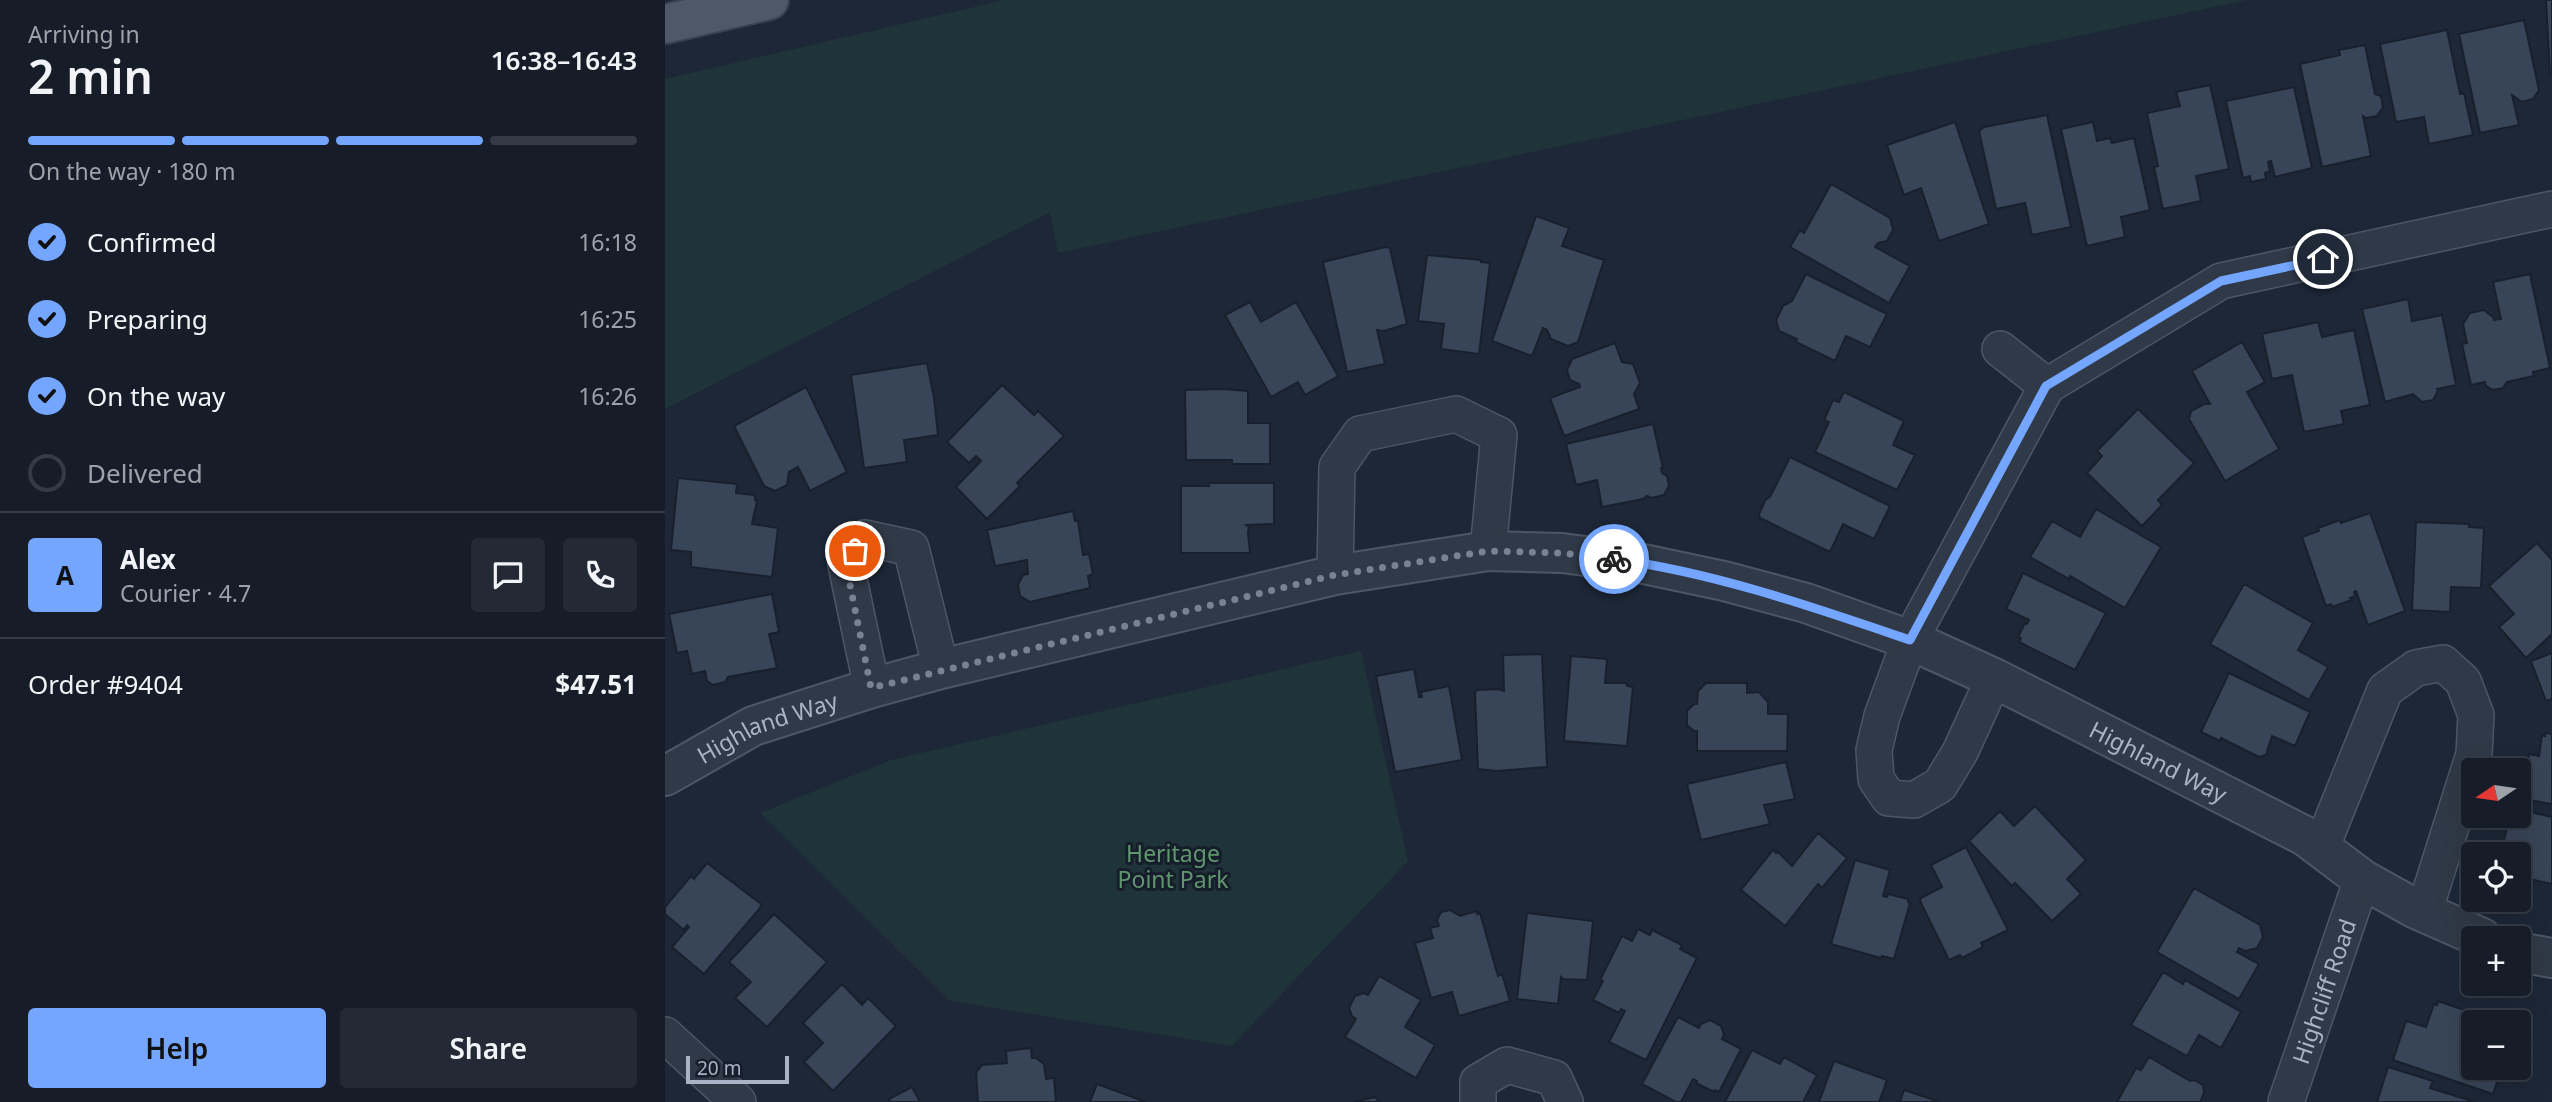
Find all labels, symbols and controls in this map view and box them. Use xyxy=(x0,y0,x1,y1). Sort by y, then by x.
text: Arriving in xyxy=(28,18,140,50)
text: 16:38–16:43 xyxy=(491,42,637,78)
text: 2 min xyxy=(28,45,153,107)
text: On the way · 180 m xyxy=(28,155,235,187)
icon: check xyxy=(28,223,66,261)
text: Confirmed xyxy=(87,224,217,260)
text: 16:18 xyxy=(578,226,637,258)
pin xyxy=(2293,229,2353,289)
icon: home xyxy=(2304,240,2342,278)
icon: check xyxy=(28,300,66,338)
text: Preparing xyxy=(87,301,208,337)
text: 16:25 xyxy=(578,303,637,335)
icon: check xyxy=(28,377,66,415)
text: On the way xyxy=(87,378,225,414)
text: 16:26 xyxy=(578,380,637,412)
text: Delivered xyxy=(87,455,203,491)
pin xyxy=(825,521,885,581)
courier xyxy=(1579,524,1649,594)
icon: bag xyxy=(836,532,874,570)
button: chat xyxy=(471,538,545,612)
button: phone xyxy=(563,538,637,612)
icon: bike xyxy=(1595,540,1633,578)
text: Alex xyxy=(120,541,176,577)
text: A xyxy=(56,557,74,593)
text: Courier · 4.7 xyxy=(120,577,251,609)
text: Order #9404 xyxy=(28,666,183,702)
text: $47.51 xyxy=(555,666,637,702)
street label: Highland Way xyxy=(691,684,842,771)
street label: Highland Way xyxy=(2084,713,2233,810)
north arrow xyxy=(2461,758,2531,828)
map controls xyxy=(2461,758,2531,1080)
park label: Heritage Point Park xyxy=(1118,837,1229,895)
button: locate xyxy=(2461,842,2531,912)
street label: Highcliff Road xyxy=(2284,914,2363,1068)
button: + xyxy=(2461,926,2531,996)
button: Help xyxy=(28,1008,326,1088)
button: Share xyxy=(340,1008,637,1088)
button: − xyxy=(2461,1010,2531,1080)
scale bar xyxy=(686,1053,789,1085)
text: 20 m xyxy=(697,1055,741,1081)

